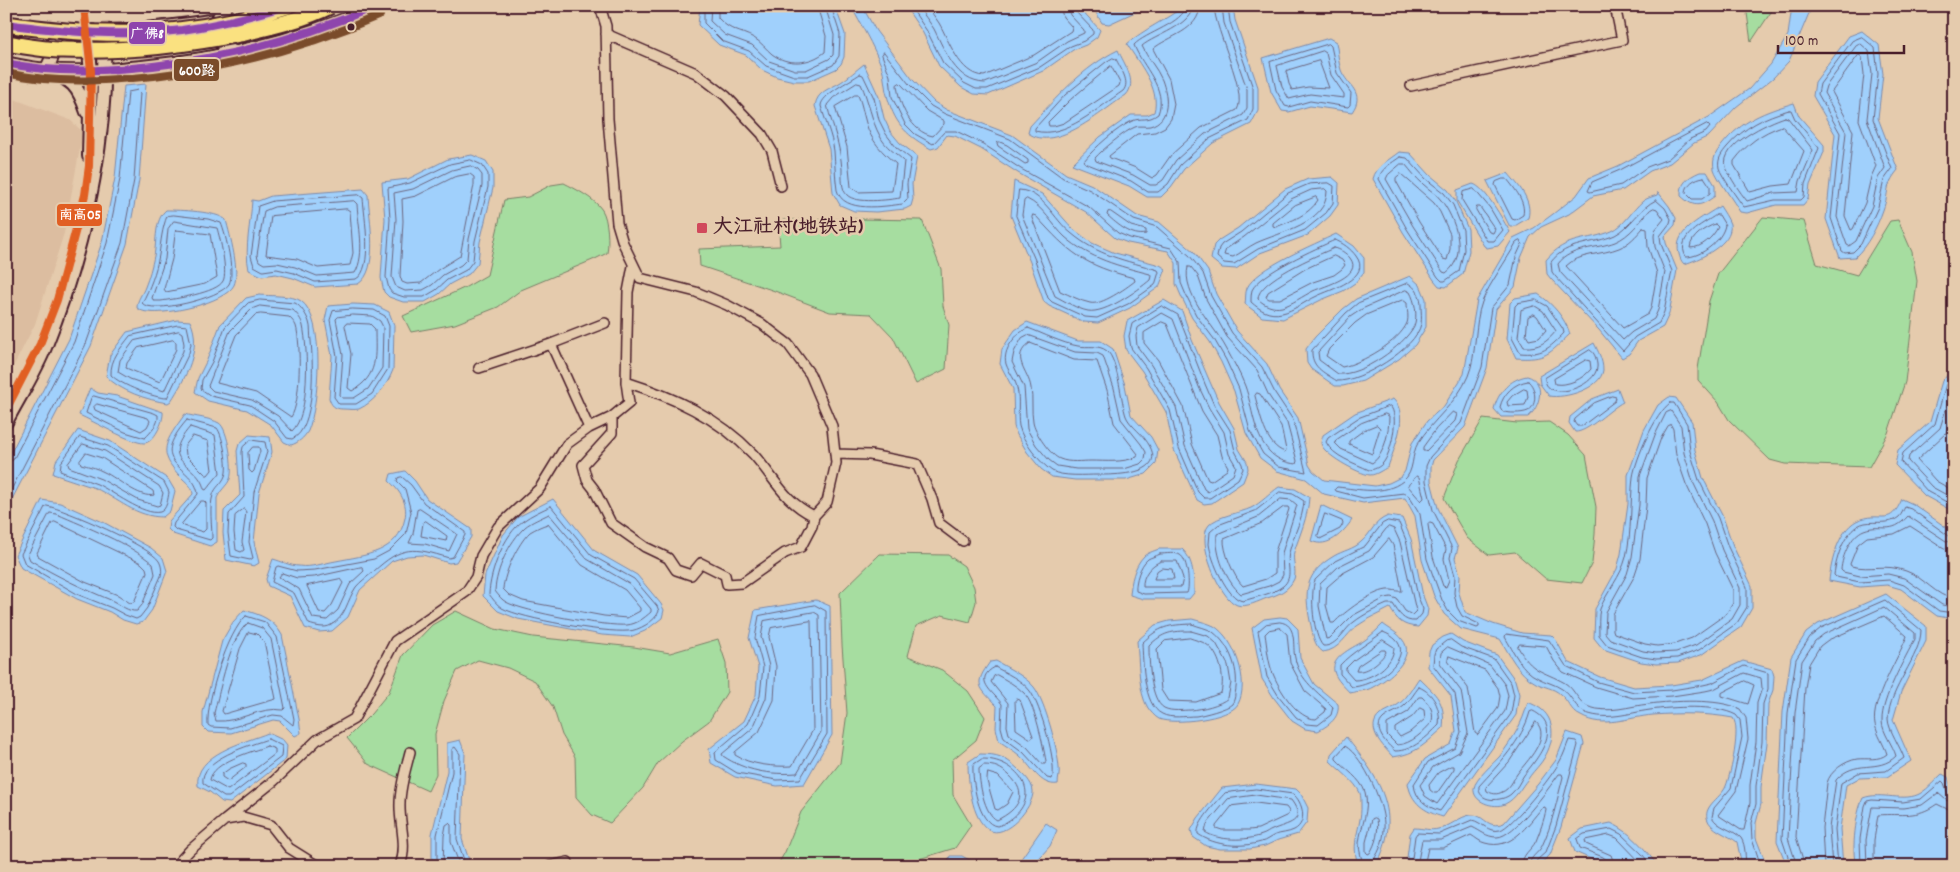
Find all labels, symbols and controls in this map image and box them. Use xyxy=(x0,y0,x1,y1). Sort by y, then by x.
line badge: 广佛8 xyxy=(128,21,166,45)
unlabelled marker xyxy=(346,22,356,32)
scale bar xyxy=(1778,22,1904,54)
text: 广佛8 xyxy=(130,25,164,45)
text: 100 m xyxy=(1785,31,1818,53)
line badge: 600路 xyxy=(173,58,220,82)
text: 600路 xyxy=(179,62,215,82)
line badge: 南高05 xyxy=(56,203,103,227)
text: 南高05 xyxy=(59,206,102,226)
place label: 大江社村(地铁站) xyxy=(713,214,863,242)
marker: 大江社村(地铁站) xyxy=(695,221,709,235)

